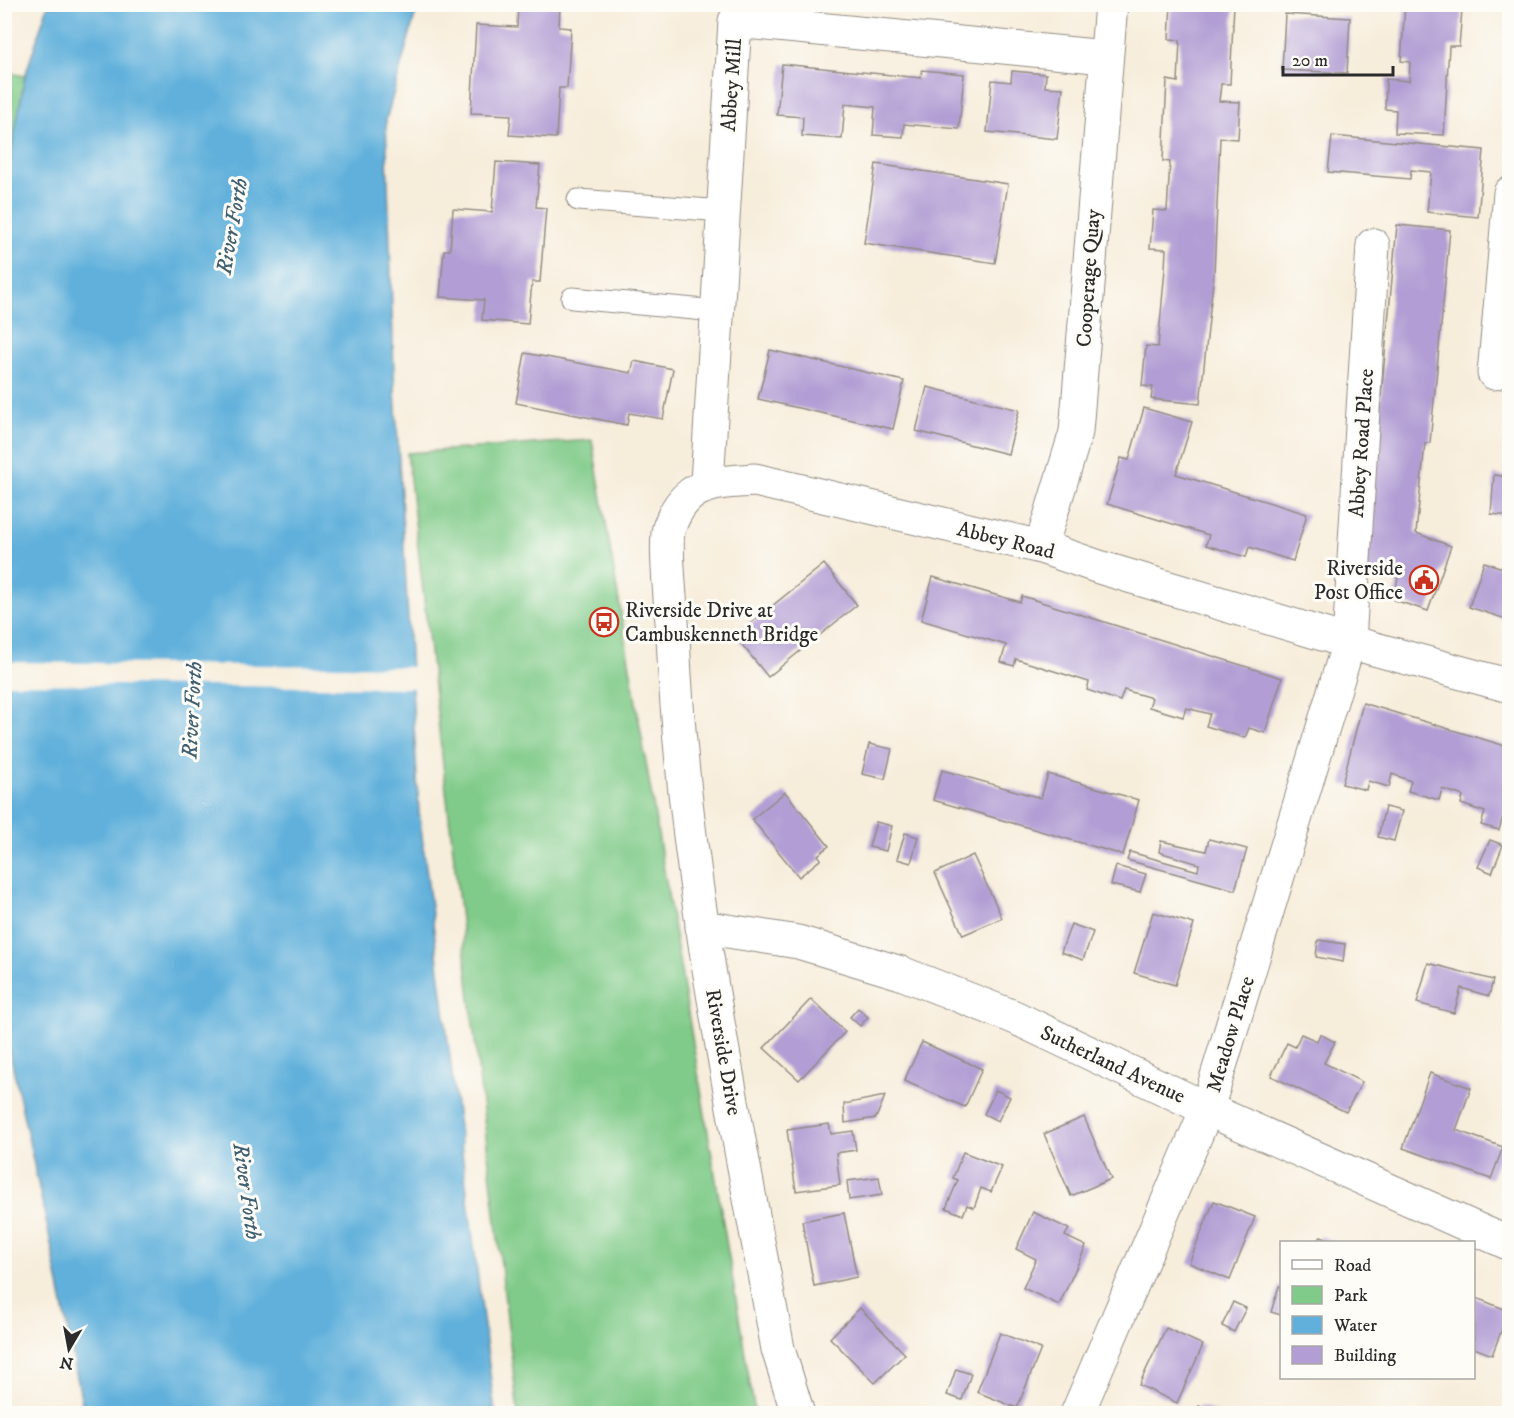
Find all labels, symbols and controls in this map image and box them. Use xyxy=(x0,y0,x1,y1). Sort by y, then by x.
street label: Abbey Mill xyxy=(716,37,748,133)
scale bar xyxy=(1283,39,1392,77)
text: 20 m xyxy=(1292,50,1328,72)
water label: River Forth xyxy=(211,176,254,277)
street label: Cooperage Quay xyxy=(1071,207,1107,348)
street label: Abbey Road Place xyxy=(1344,367,1380,518)
street label: Abbey Road xyxy=(954,516,1058,566)
place label: Riverside Post Office xyxy=(1314,556,1403,606)
public building icon: Riverside Post Office xyxy=(1408,564,1440,596)
place label: Riverside Drive at Cambuskenneth Bridge xyxy=(625,598,818,648)
bus stop icon: Riverside Drive at Cambuskenneth Bridge xyxy=(588,606,620,638)
water label: River Forth xyxy=(176,661,209,760)
street label: Meadow Place xyxy=(1201,973,1261,1096)
street label: Riverside Drive xyxy=(699,987,747,1118)
street label: Sutherland Avenue xyxy=(1036,1020,1189,1110)
water label: River Forth xyxy=(226,1140,267,1241)
legend xyxy=(1280,1241,1475,1379)
text: Road xyxy=(1334,1255,1371,1277)
text: Park xyxy=(1334,1285,1368,1307)
text: Water xyxy=(1333,1315,1377,1337)
north arrow xyxy=(39,1319,99,1379)
text: Building xyxy=(1334,1345,1396,1367)
text: N xyxy=(58,1352,75,1374)

